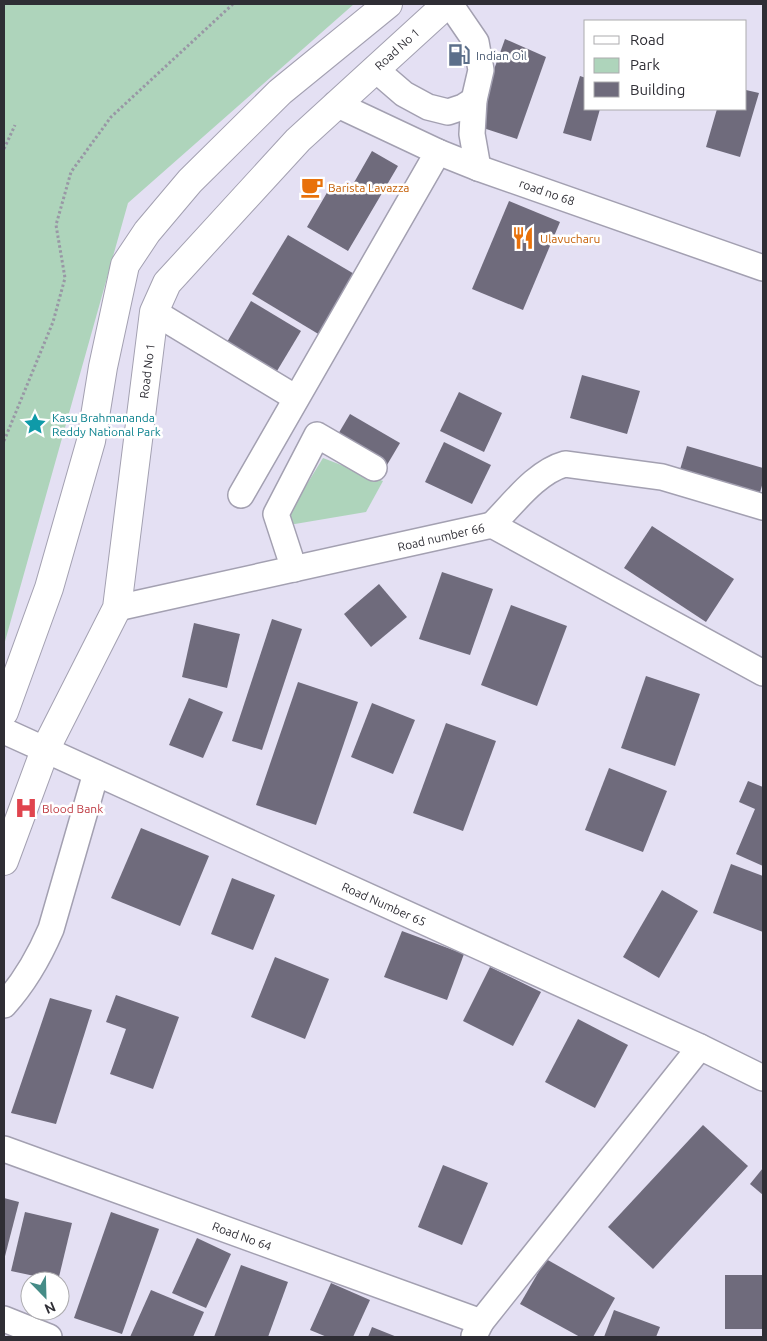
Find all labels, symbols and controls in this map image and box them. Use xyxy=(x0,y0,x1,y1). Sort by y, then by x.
legend xyxy=(584,20,747,110)
street label: Road No 1 xyxy=(372,26,422,72)
text: Road xyxy=(630,31,665,48)
fuel station icon: Indian Oil xyxy=(446,42,472,68)
place label: Indian Oil xyxy=(476,49,527,62)
text: Park xyxy=(630,56,660,73)
text: Building xyxy=(630,81,685,98)
cafe icon: Barista Lavazza xyxy=(299,174,325,200)
street label: road no 68 xyxy=(518,176,577,208)
place label: Barista Lavazza xyxy=(328,181,410,194)
restaurant icon: Ulavucharu xyxy=(510,225,536,251)
place label: Ulavucharu xyxy=(540,232,600,245)
street label: Road No 1 xyxy=(137,343,157,399)
place icon: Kasu Brahmananda Reddy National Park xyxy=(22,411,48,437)
place label: Kasu Brahmananda Reddy National Park xyxy=(52,411,161,438)
street label: Road number 66 xyxy=(396,521,486,553)
hospital icon: Blood Bank xyxy=(13,795,39,821)
place label: Blood Bank xyxy=(42,802,103,815)
street label: Road Number 65 xyxy=(340,880,428,928)
street label: Road No 64 xyxy=(211,1219,274,1253)
north arrow xyxy=(20,1271,70,1321)
text: N xyxy=(42,1299,58,1317)

